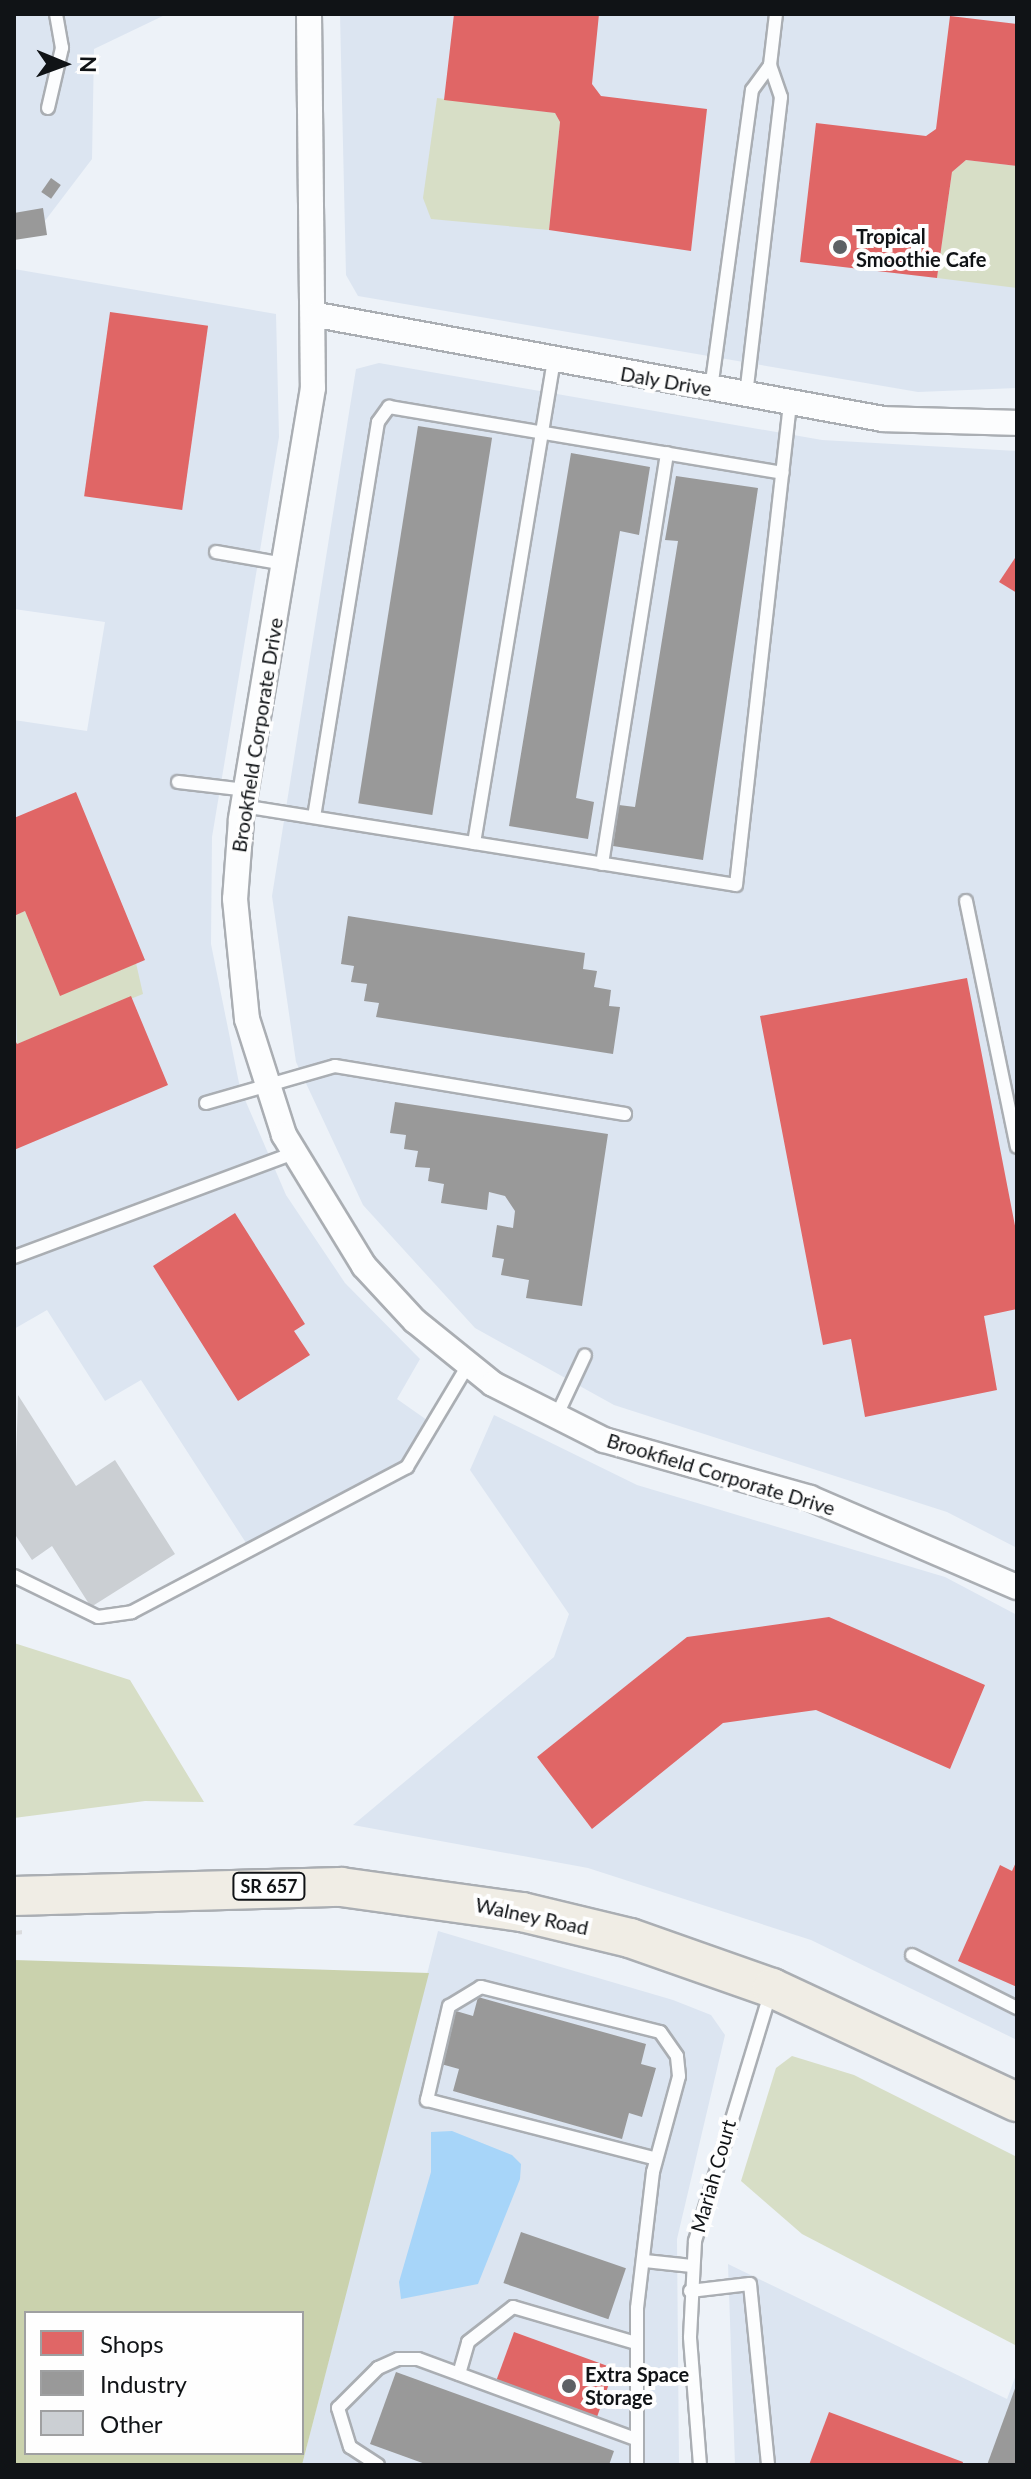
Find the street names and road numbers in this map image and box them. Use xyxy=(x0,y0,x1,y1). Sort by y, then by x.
street label: Daly Drive xyxy=(618,361,714,401)
street label: Brookfield Corporate Drive xyxy=(227,616,287,854)
street label: Brookfield Corporate Drive xyxy=(604,1428,838,1520)
road number: SR 657 xyxy=(231,1872,307,1900)
street label: Walney Road xyxy=(473,1892,591,1940)
street label: Mariah Court xyxy=(685,2117,741,2235)

